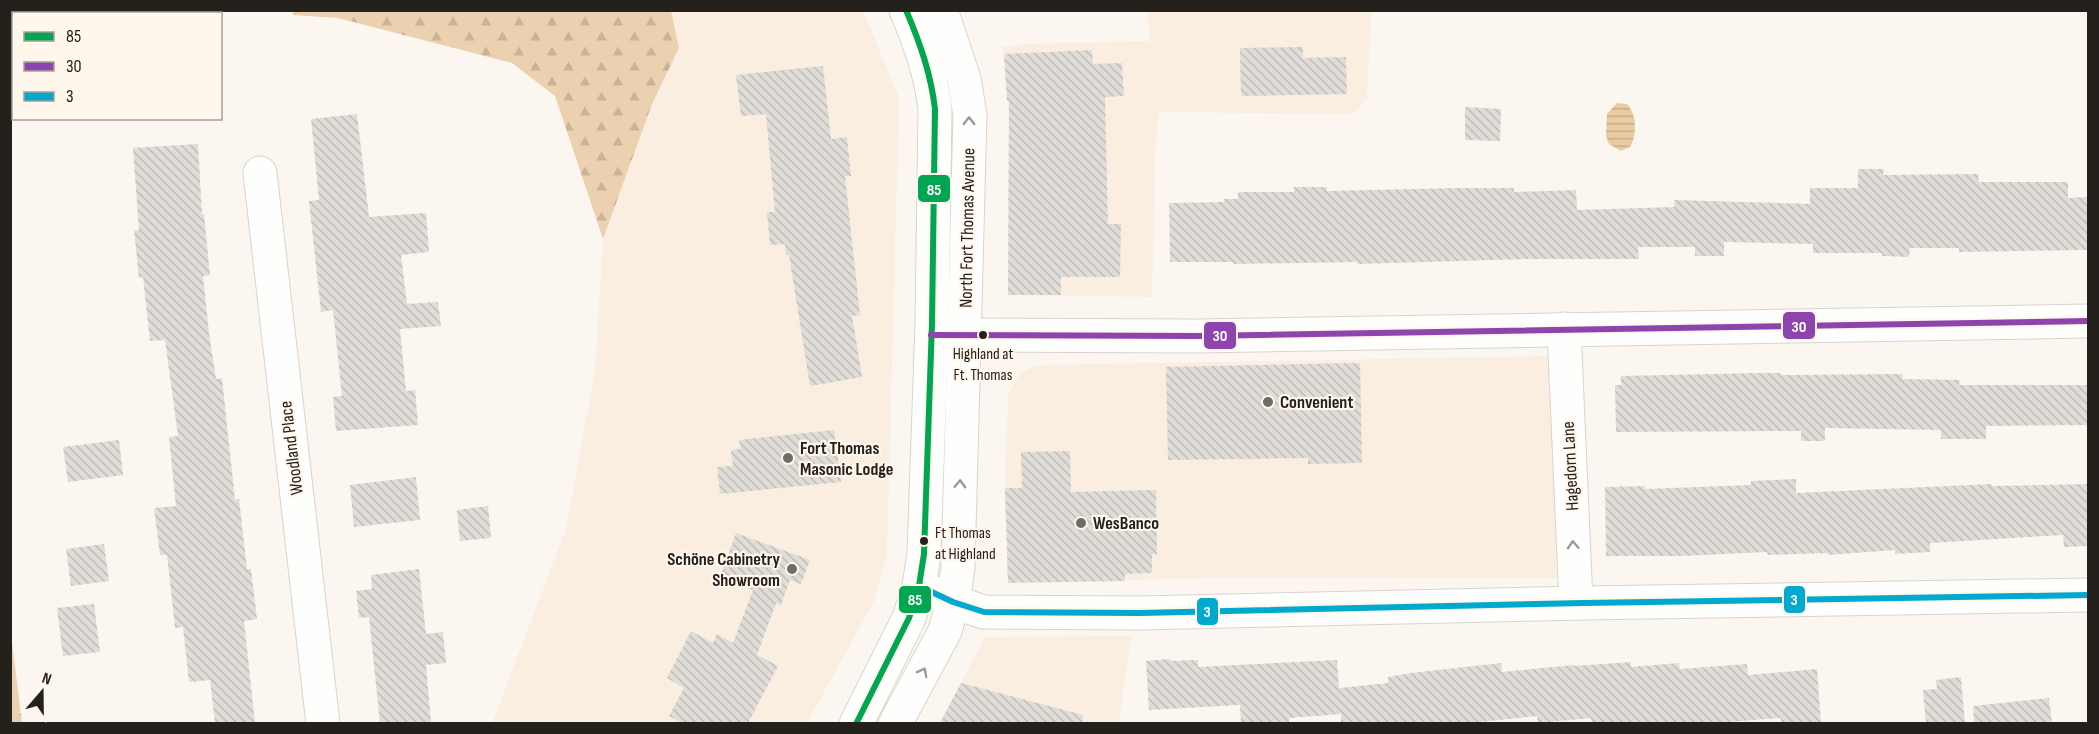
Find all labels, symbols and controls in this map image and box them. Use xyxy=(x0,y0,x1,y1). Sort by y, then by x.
legend xyxy=(12,12,222,120)
text: 85 xyxy=(66,26,81,47)
text: 30 xyxy=(66,56,82,77)
text: 3 xyxy=(66,86,74,107)
one-way arrow xyxy=(963,117,975,126)
street label: North Fort Thomas Avenue xyxy=(956,148,979,308)
line badge: 85 xyxy=(917,174,951,203)
text: 85 xyxy=(927,181,941,200)
line badge: 30 xyxy=(1782,311,1816,340)
text: 30 xyxy=(1792,318,1806,337)
line badge: 30 xyxy=(1203,321,1237,350)
text: 30 xyxy=(1213,327,1227,346)
marker: Highland at Ft. Thomas xyxy=(977,329,989,341)
place label: Highland at Ft. Thomas xyxy=(953,345,1013,385)
place label: Convenient xyxy=(1280,392,1353,413)
marker: Convenient xyxy=(1261,395,1275,409)
street label: Woodland Place xyxy=(275,400,308,496)
street label: Hagedorn Lane xyxy=(1558,421,1583,511)
place label: Fort Thomas Masonic Lodge xyxy=(800,438,893,480)
marker: Fort Thomas Masonic Lodge xyxy=(781,451,795,465)
one-way arrow xyxy=(954,480,967,489)
place label: WesBanco xyxy=(1093,513,1159,534)
marker: WesBanco xyxy=(1074,516,1088,530)
place label: Ft Thomas at Highland xyxy=(935,524,996,564)
marker: Ft Thomas at Highland xyxy=(918,535,930,547)
one-way arrow xyxy=(1567,540,1580,549)
place label: Schöne Cabinetry Showroom xyxy=(667,549,780,591)
marker: Schöne Cabinetry Showroom xyxy=(785,562,799,576)
line badge: 85 xyxy=(898,585,932,614)
line badge: 3 xyxy=(1783,585,1806,614)
text: 85 xyxy=(908,591,922,610)
text: 3 xyxy=(1790,591,1798,610)
line badge: 3 xyxy=(1196,597,1219,626)
text: 3 xyxy=(1203,603,1211,622)
north arrow xyxy=(12,662,72,722)
one-way arrow xyxy=(916,668,927,678)
text: N xyxy=(39,669,54,690)

